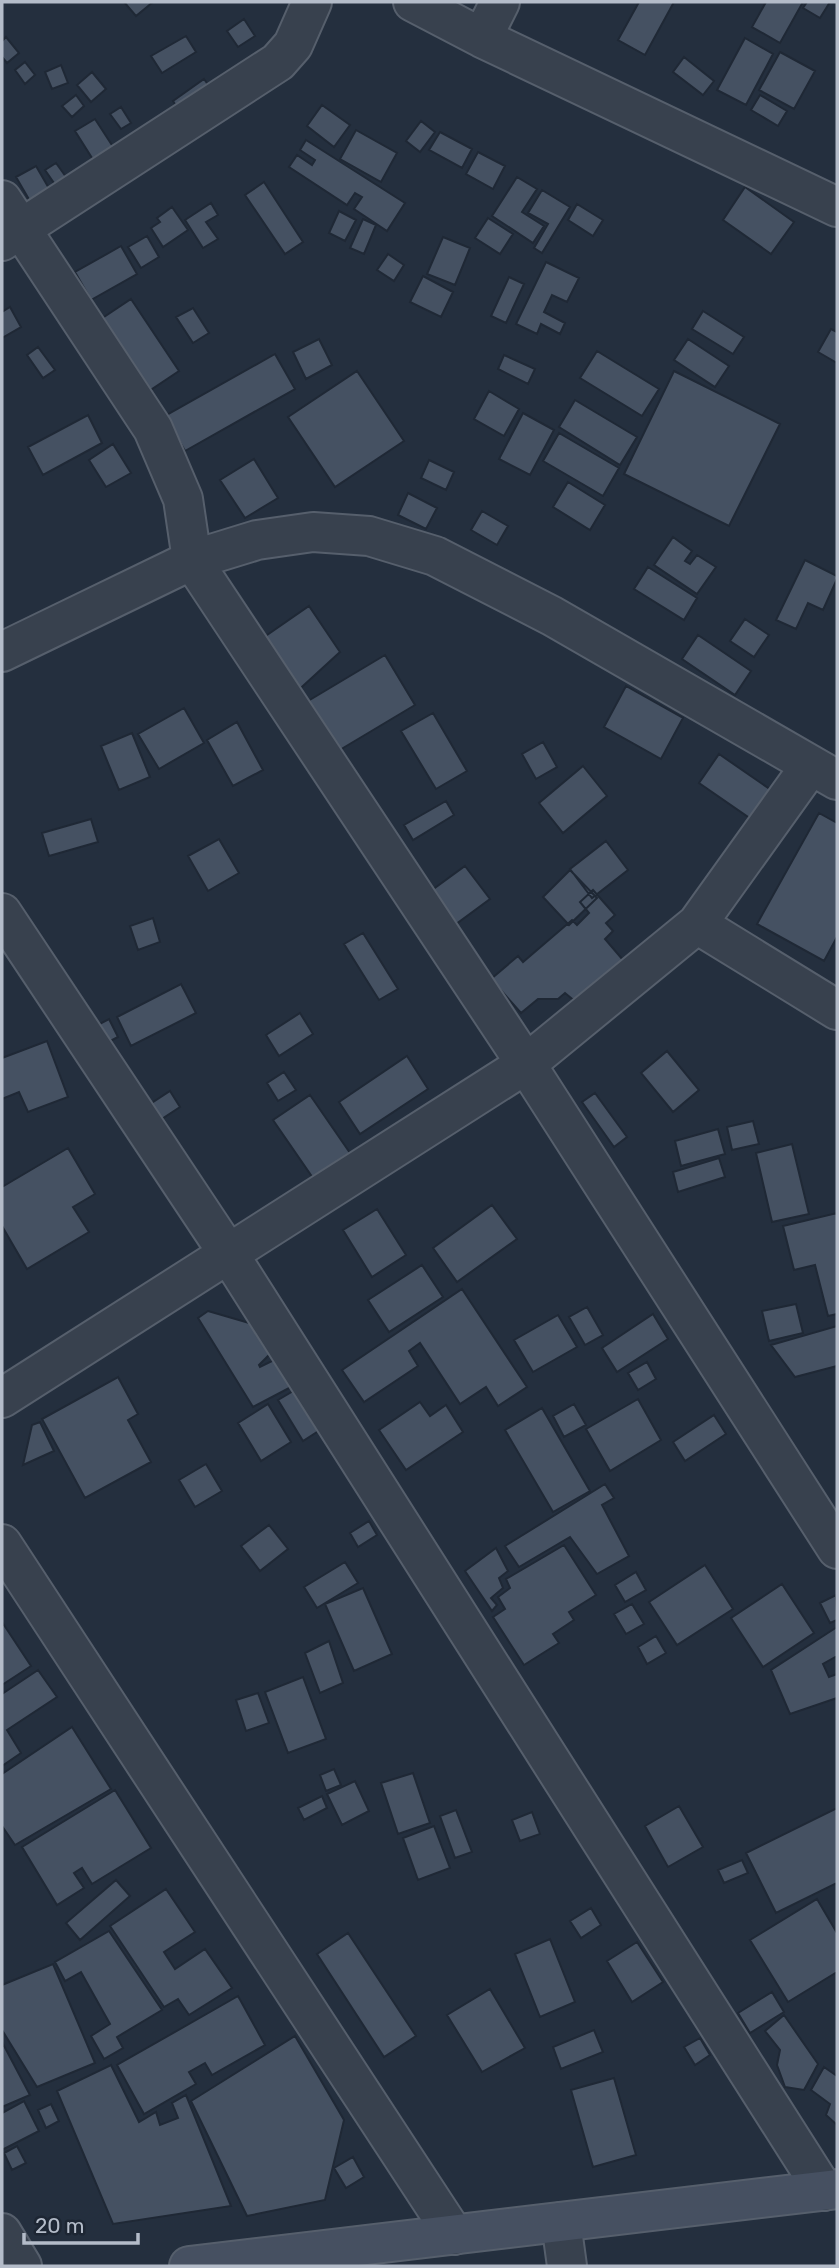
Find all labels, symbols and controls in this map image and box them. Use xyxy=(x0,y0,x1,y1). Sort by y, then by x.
scale bar xyxy=(24,2202,138,2246)
text: 20 m xyxy=(35,2213,84,2238)

